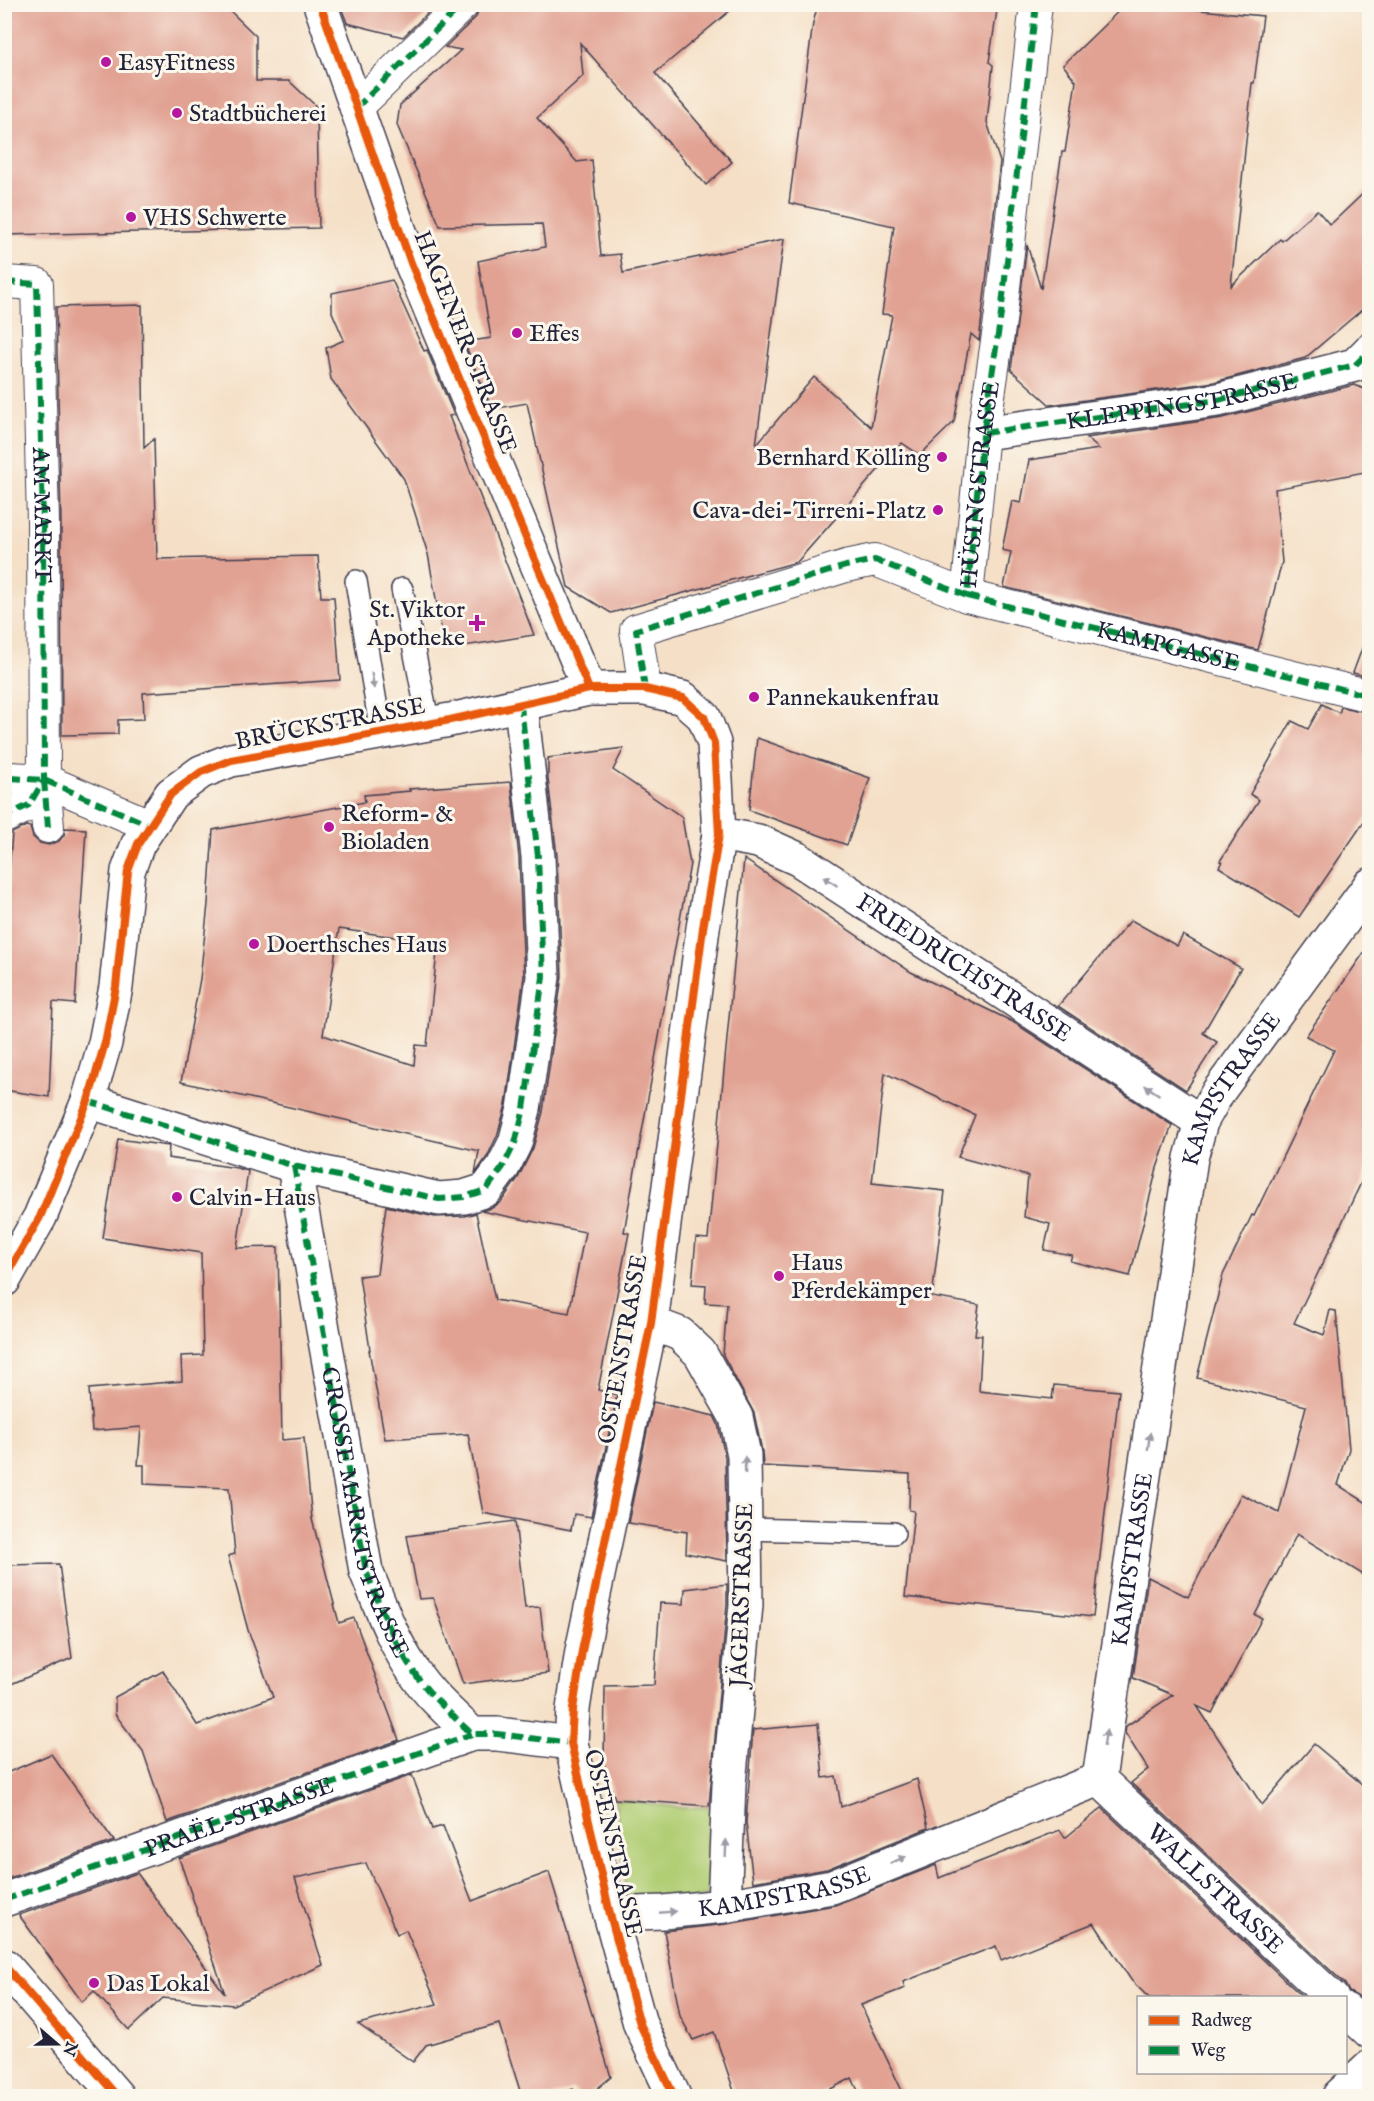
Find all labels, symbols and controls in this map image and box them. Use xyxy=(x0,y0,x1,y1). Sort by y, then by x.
place label: EasyFitness xyxy=(118,48,235,79)
marker: EasyFitness xyxy=(99,55,113,69)
place label: Stadtbücherei xyxy=(189,99,326,130)
marker: Stadtbücherei xyxy=(170,106,184,120)
place label: VHS Schwerte xyxy=(142,203,287,234)
marker: VHS Schwerte xyxy=(124,210,138,224)
street label: HAGENER STRASSE xyxy=(406,226,524,459)
place label: Effes xyxy=(529,319,579,350)
marker: Effes xyxy=(510,326,524,340)
street label: KLEPPINGSTRASSE xyxy=(1064,366,1300,438)
street label: HÜSINGSTRASSE xyxy=(954,379,1008,590)
place label: Bernhard Kölling xyxy=(756,443,931,474)
street label: AM MARKT xyxy=(24,446,57,583)
marker: Bernhard Kölling xyxy=(935,450,949,464)
place label: Cava-dei-Tirreni-Platz xyxy=(692,496,926,527)
marker: Cava-dei-Tirreni-Platz xyxy=(931,503,945,517)
place label: St. Viktor Apotheke xyxy=(366,595,465,654)
street label: KAMPGASSE xyxy=(1093,615,1242,680)
marker: St. Viktor Apotheke xyxy=(470,616,484,630)
one-way arrow xyxy=(368,671,377,690)
place label: Pannekaukenfrau xyxy=(766,683,939,714)
marker: Pannekaukenfrau xyxy=(747,690,761,704)
street label: BRÜCKSTRASSE xyxy=(233,691,428,758)
place label: Reform- & Bioladen xyxy=(341,799,453,858)
marker: Reform- & Bioladen xyxy=(322,820,336,834)
one-way arrow xyxy=(822,875,839,886)
street label: FRIEDRICHSTRASSE xyxy=(850,887,1077,1050)
place label: Doerthsches Haus xyxy=(266,930,447,961)
marker: Doerthsches Haus xyxy=(247,937,261,951)
street label: KAMPSTRASSE xyxy=(1176,1006,1289,1170)
one-way arrow xyxy=(1144,1085,1160,1096)
place label: Calvin-Haus xyxy=(189,1183,316,1214)
marker: Calvin-Haus xyxy=(170,1190,184,1204)
place label: Haus Pferdekämper xyxy=(791,1248,932,1307)
street label: OSTENSTRASSE xyxy=(592,1252,655,1447)
marker: Haus Pferdekämper xyxy=(772,1269,786,1283)
street label: GROSSE MARKTSTRASSE xyxy=(313,1364,416,1664)
one-way arrow xyxy=(1145,1432,1154,1451)
one-way arrow xyxy=(740,1455,749,1474)
street label: KAMPSTRASSE xyxy=(1105,1471,1161,1649)
street label: JÄGERSTRASSE xyxy=(724,1502,761,1691)
one-way arrow xyxy=(1100,1729,1109,1748)
street label: OSTENSTRASSE xyxy=(576,1746,649,1940)
street label: PRAËL-STRASSE xyxy=(140,1770,338,1866)
street label: WALLSTRASSE xyxy=(1139,1818,1290,1962)
one-way arrow xyxy=(722,1839,731,1858)
one-way arrow xyxy=(889,1855,907,1864)
street label: KAMPSTRASSE xyxy=(697,1859,875,1925)
one-way arrow xyxy=(659,1907,678,1917)
place label: Das Lokal xyxy=(106,1969,210,2000)
marker: Das Lokal xyxy=(87,1976,101,1990)
legend xyxy=(1137,1996,1347,2074)
text: Radweg xyxy=(1191,2010,1252,2033)
north arrow xyxy=(27,2014,87,2074)
text: N xyxy=(57,2038,81,2059)
text: Weg xyxy=(1191,2040,1226,2063)

